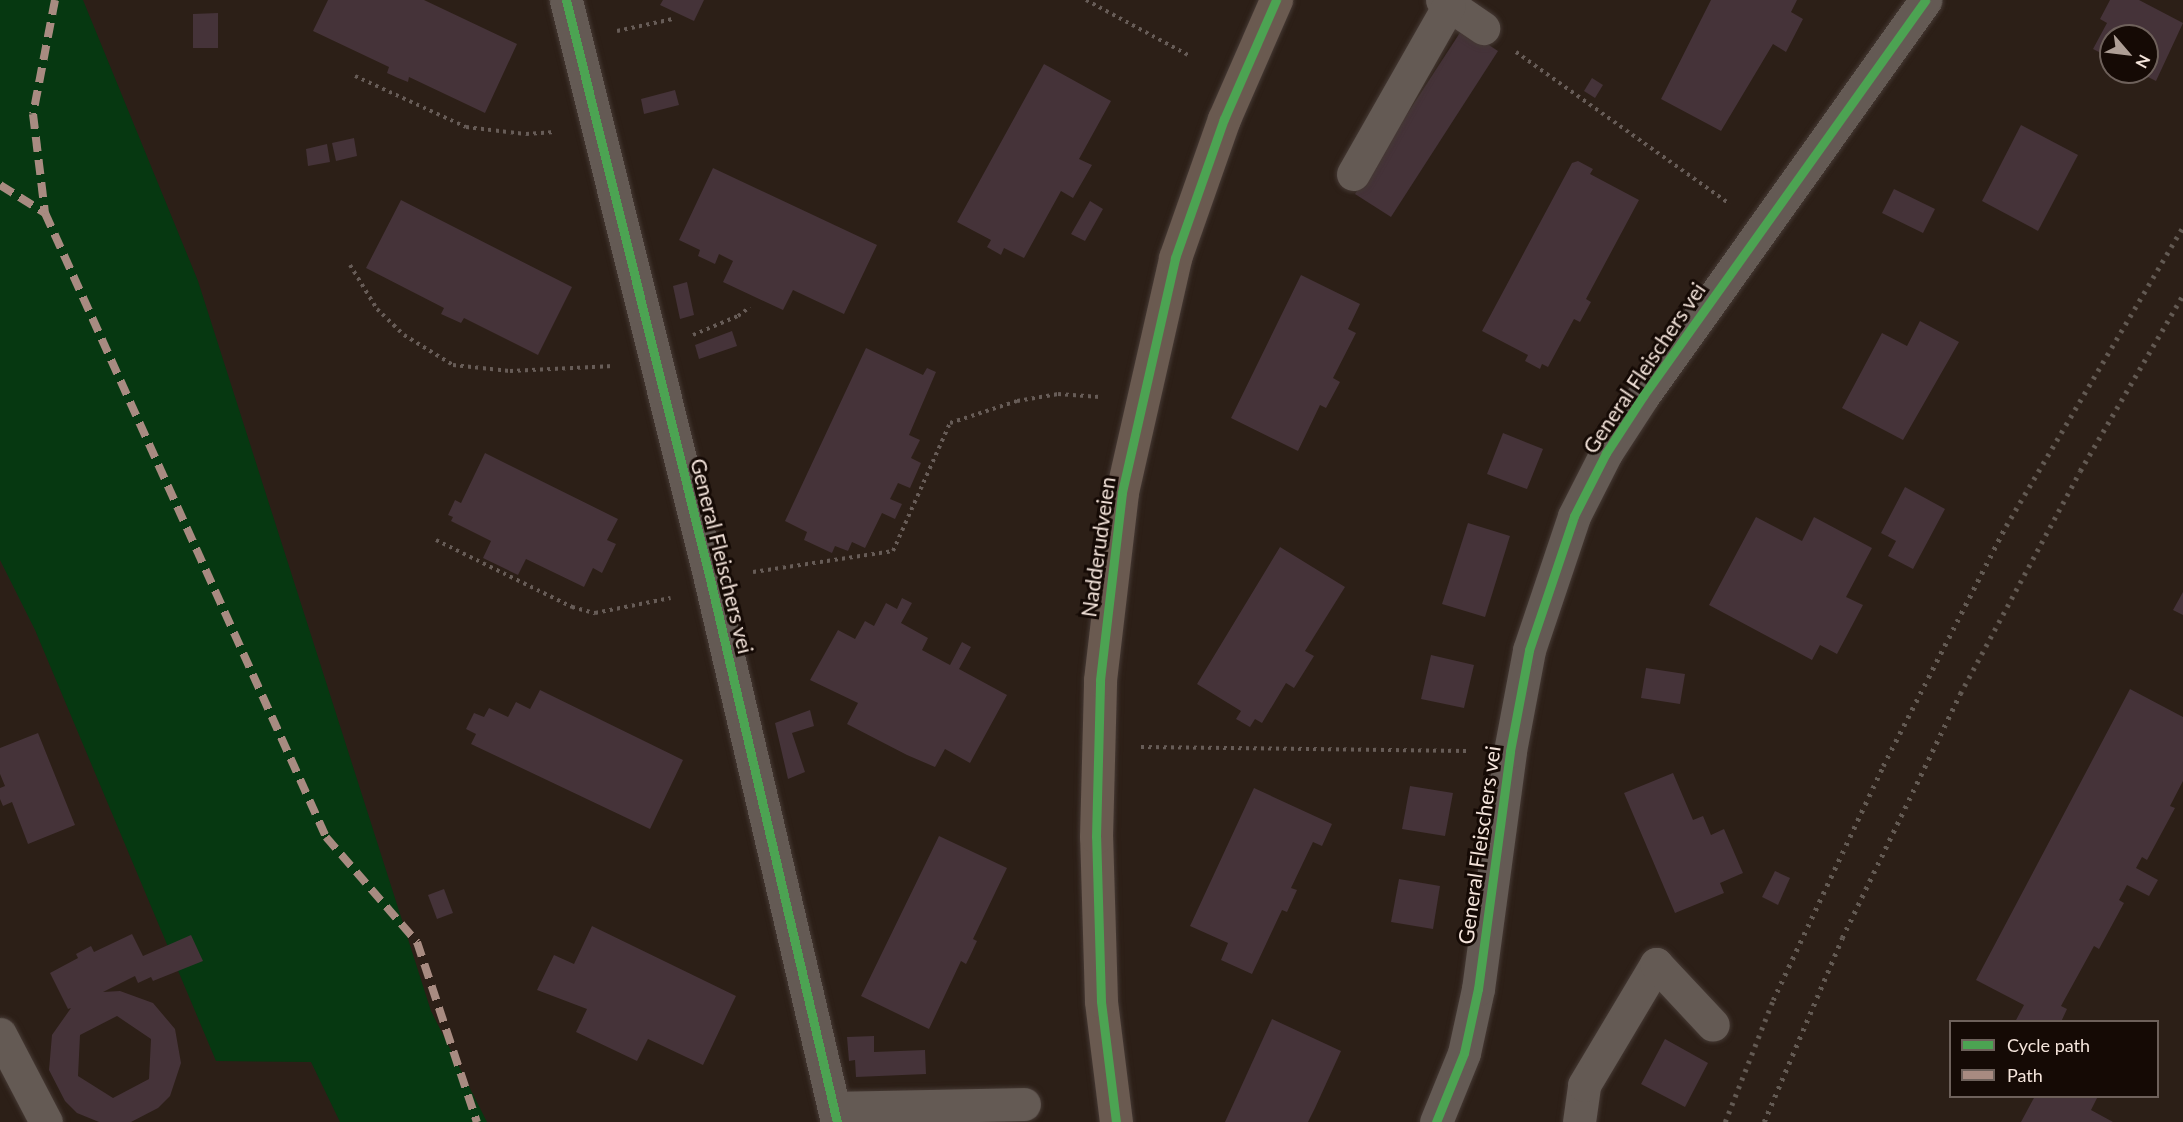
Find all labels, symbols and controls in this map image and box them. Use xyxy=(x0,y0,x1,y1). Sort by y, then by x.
north arrow xyxy=(2099,24,2159,84)
text: N xyxy=(2132,52,2155,72)
street label: General Fleischers vei xyxy=(1577,278,1711,458)
street label: General Fleischers vei xyxy=(685,456,759,656)
street label: Nadderudveien xyxy=(1076,475,1120,619)
street label: General Fleischers vei xyxy=(1453,744,1505,946)
legend xyxy=(1949,1020,2159,1098)
text: Cycle path xyxy=(2007,1034,2090,1056)
text: Path xyxy=(2007,1064,2043,1086)

